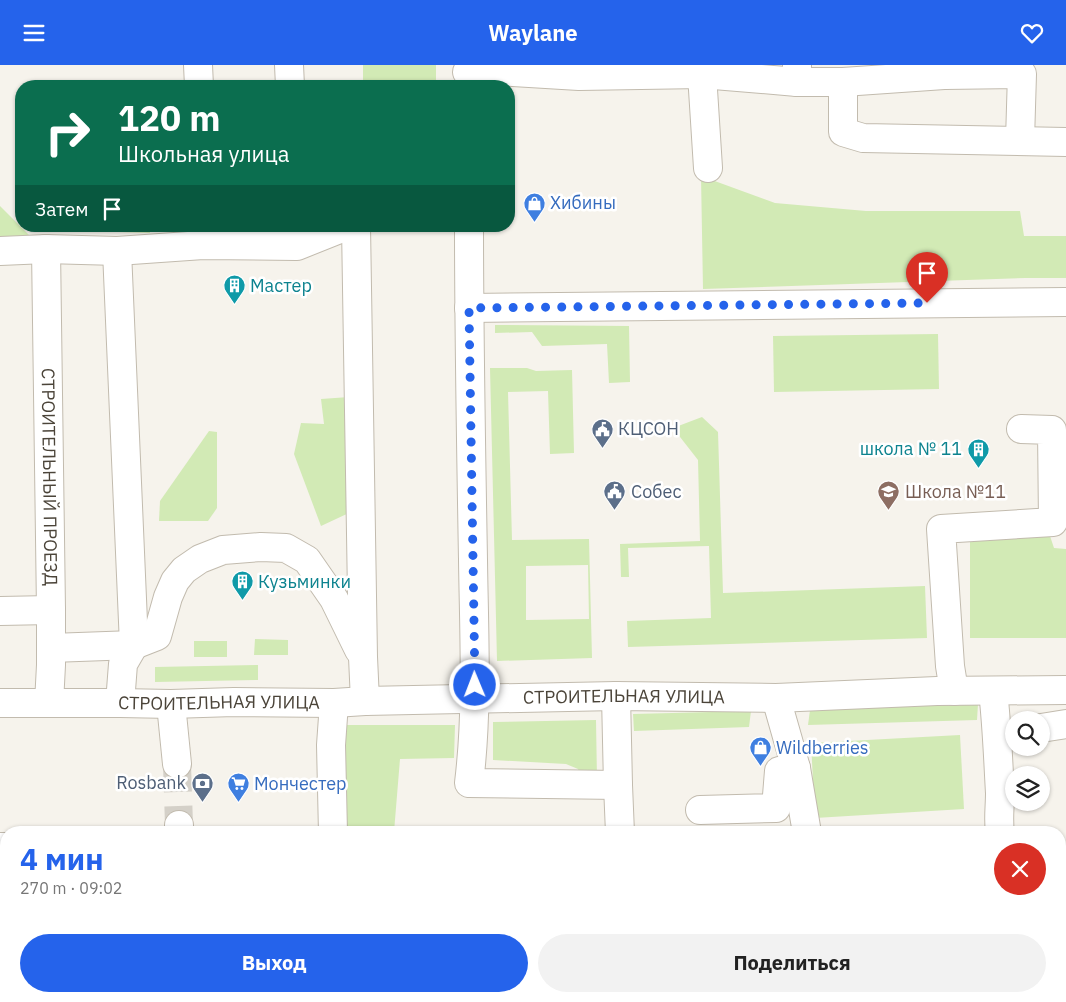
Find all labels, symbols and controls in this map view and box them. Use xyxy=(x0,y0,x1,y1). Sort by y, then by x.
text: Waylane xyxy=(488,18,578,47)
icon: menu xyxy=(20,19,48,47)
icon: heart xyxy=(1018,19,1046,47)
text: 120 m xyxy=(118,95,221,141)
icon: right xyxy=(35,100,100,165)
text: Школьная улица xyxy=(118,139,289,168)
shop icon: Хибины xyxy=(522,191,546,222)
place label: Хибины xyxy=(550,191,616,214)
icon: arrive xyxy=(98,195,126,223)
text: Затем xyxy=(35,197,88,221)
pin xyxy=(906,252,948,303)
icon: arrive xyxy=(913,259,941,287)
building icon: Мастер xyxy=(222,274,246,305)
place label: Мастер xyxy=(250,274,312,297)
street label: СТРОИТЕЛЬНЫЙ ПРОЕЗД xyxy=(37,368,63,586)
public building icon: КЦСОН xyxy=(590,417,614,448)
place label: КЦСОН xyxy=(618,417,679,440)
place label: школа № 11 xyxy=(860,437,962,460)
building icon: школа № 11 xyxy=(966,437,990,468)
public building icon: Собес xyxy=(603,480,627,511)
place label: Собес xyxy=(631,480,681,503)
school or university icon: Школа №11 xyxy=(877,480,901,511)
place label: Школа №11 xyxy=(905,480,1006,503)
building icon: Кузьминки xyxy=(230,570,254,601)
place label: Кузьминки xyxy=(258,570,351,593)
position arrow xyxy=(448,658,500,710)
street label: СТРОИТЕЛЬНАЯ УЛИЦА xyxy=(523,684,725,709)
street label: СТРОИТЕЛЬНАЯ УЛИЦА xyxy=(118,690,320,715)
map controls xyxy=(1005,711,1050,811)
button: search xyxy=(1005,711,1050,756)
shop icon: Wildberries xyxy=(748,736,772,767)
place label: Wildberries xyxy=(776,736,869,759)
button: layers xyxy=(1005,766,1050,811)
place label: Rosbank xyxy=(116,771,187,794)
bank icon: Rosbank xyxy=(190,771,214,802)
supermarket icon: Мончестер xyxy=(226,772,250,803)
place label: Мончестер xyxy=(254,772,347,795)
text: 4 мин xyxy=(20,839,104,878)
button: close xyxy=(994,843,1046,895)
text: 270 m · 09:02 xyxy=(20,878,122,898)
button: Выход xyxy=(20,934,528,992)
button: Поделиться xyxy=(538,934,1046,992)

